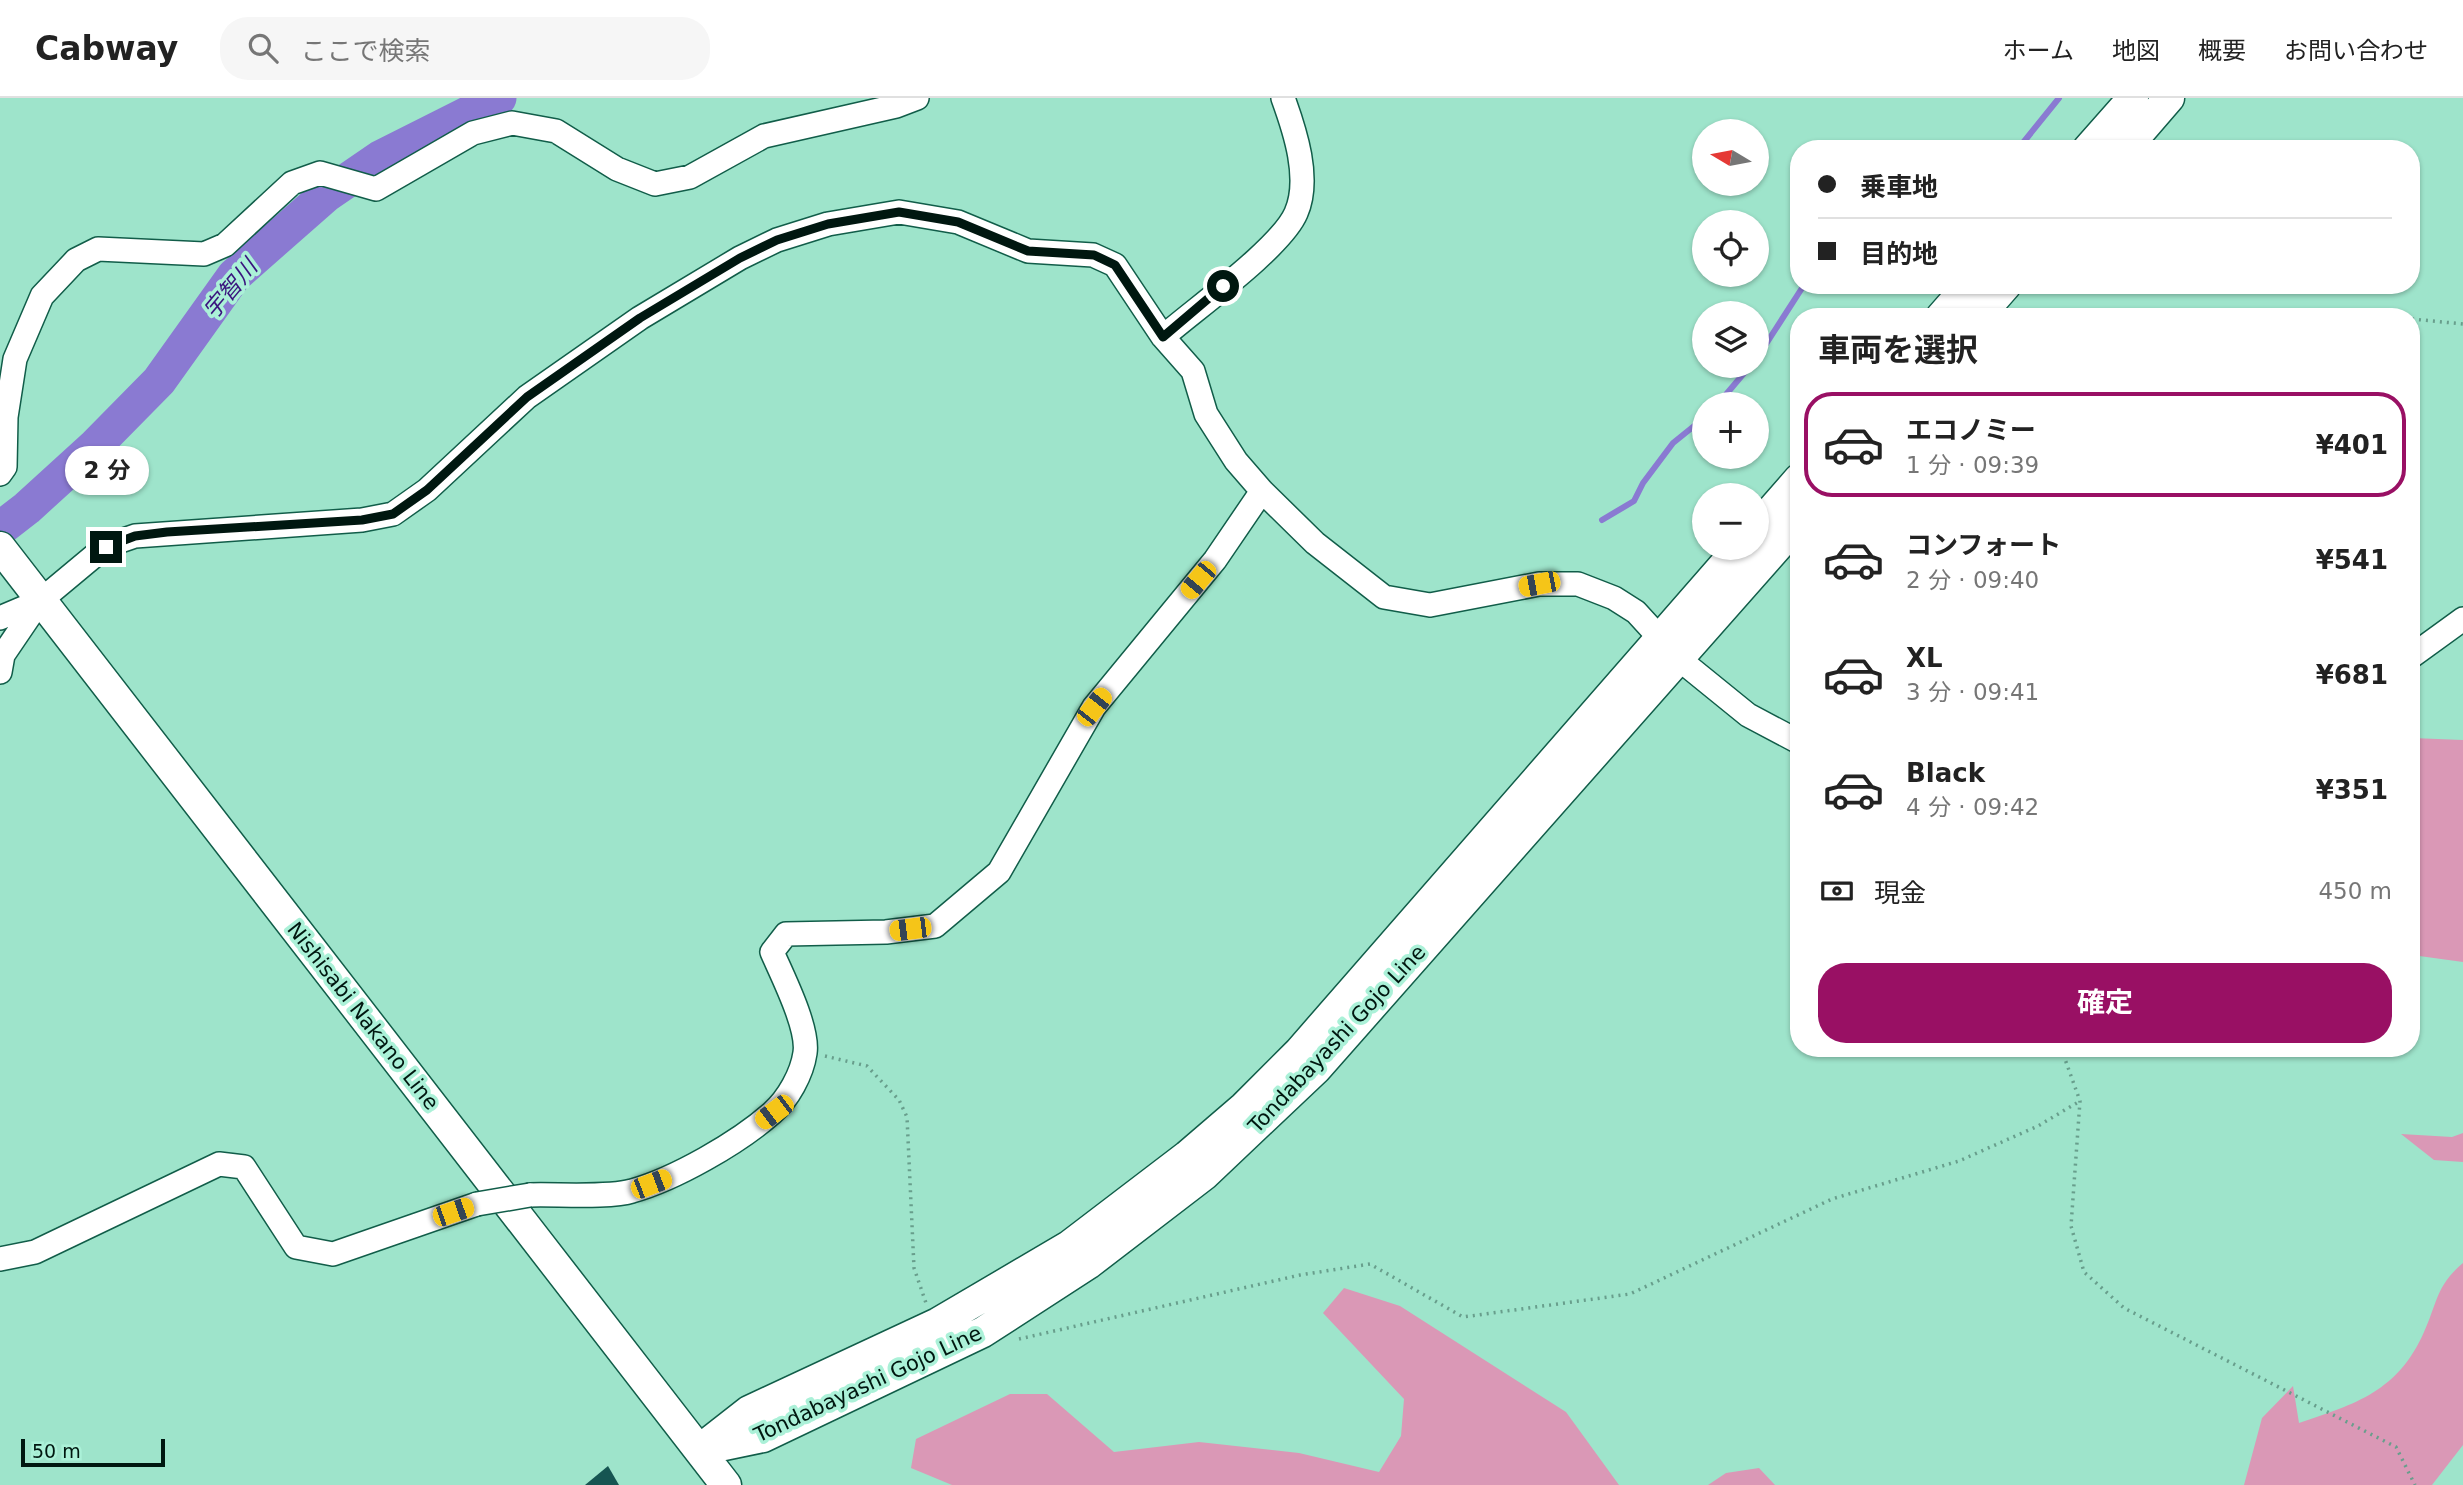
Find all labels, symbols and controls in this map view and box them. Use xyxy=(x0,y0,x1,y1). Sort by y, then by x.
search box xyxy=(220,17,710,80)
text: Cabway xyxy=(35,29,178,68)
icon: search xyxy=(244,29,282,67)
text: ここで検索 xyxy=(300,36,430,66)
text: ホーム xyxy=(2003,37,2074,65)
text: 地図 xyxy=(2112,37,2160,65)
text: 概要 xyxy=(2198,37,2246,65)
text: お問い合わせ xyxy=(2284,37,2428,65)
north arrow xyxy=(1692,119,1769,196)
map controls xyxy=(1692,119,1769,560)
text: 乗車地 xyxy=(1860,172,1938,202)
button: locate xyxy=(1692,210,1769,287)
text: 目的地 xyxy=(1860,239,1938,269)
water label: 宇智川 xyxy=(198,252,264,324)
route start xyxy=(1207,270,1239,302)
button: layers xyxy=(1692,301,1769,378)
text: 車両を選択 xyxy=(1818,331,1978,369)
button: + xyxy=(1692,392,1769,469)
icon: car xyxy=(1822,413,1885,476)
text: エコノミー xyxy=(1906,415,2036,445)
text: ¥401 xyxy=(2316,430,2388,460)
callout: 2 分 xyxy=(64,446,148,494)
text: 1 分 · 09:39 xyxy=(1906,452,2039,478)
text: 2 分 xyxy=(83,457,131,483)
button: − xyxy=(1692,483,1769,560)
icon: car xyxy=(1822,528,1885,591)
text: コンフォート xyxy=(1906,530,2061,560)
route end xyxy=(90,531,122,563)
text: ¥541 xyxy=(2316,545,2388,575)
car xyxy=(1177,557,1220,603)
text: 2 分 · 09:40 xyxy=(1906,567,2039,593)
car xyxy=(1517,570,1562,598)
icon: car xyxy=(1822,643,1885,706)
text: XL xyxy=(1906,643,1943,673)
text: ¥681 xyxy=(2316,660,2388,690)
text: 3 分 · 09:41 xyxy=(1906,679,2039,705)
car xyxy=(1073,684,1116,730)
icon: car xyxy=(1822,758,1885,821)
text: Black xyxy=(1906,758,1985,788)
text: ¥351 xyxy=(2316,775,2388,805)
text: 4 分 · 09:42 xyxy=(1906,794,2039,820)
icon: cash xyxy=(1818,872,1856,910)
text: 現金 xyxy=(1874,878,1926,908)
text: 450 m xyxy=(2318,878,2392,904)
car xyxy=(888,916,933,942)
street label: Nishisabi Nakano Line xyxy=(282,918,444,1114)
street label: Tondabayashi Gojo Line xyxy=(1243,940,1430,1139)
button: 確定 xyxy=(1818,963,2392,1043)
car xyxy=(751,1091,798,1133)
car xyxy=(628,1167,675,1201)
car xyxy=(430,1195,477,1229)
street label: Tondabayashi Gojo Line xyxy=(750,1321,986,1448)
scale bar xyxy=(21,1436,164,1468)
text: 50 m xyxy=(32,1440,81,1462)

